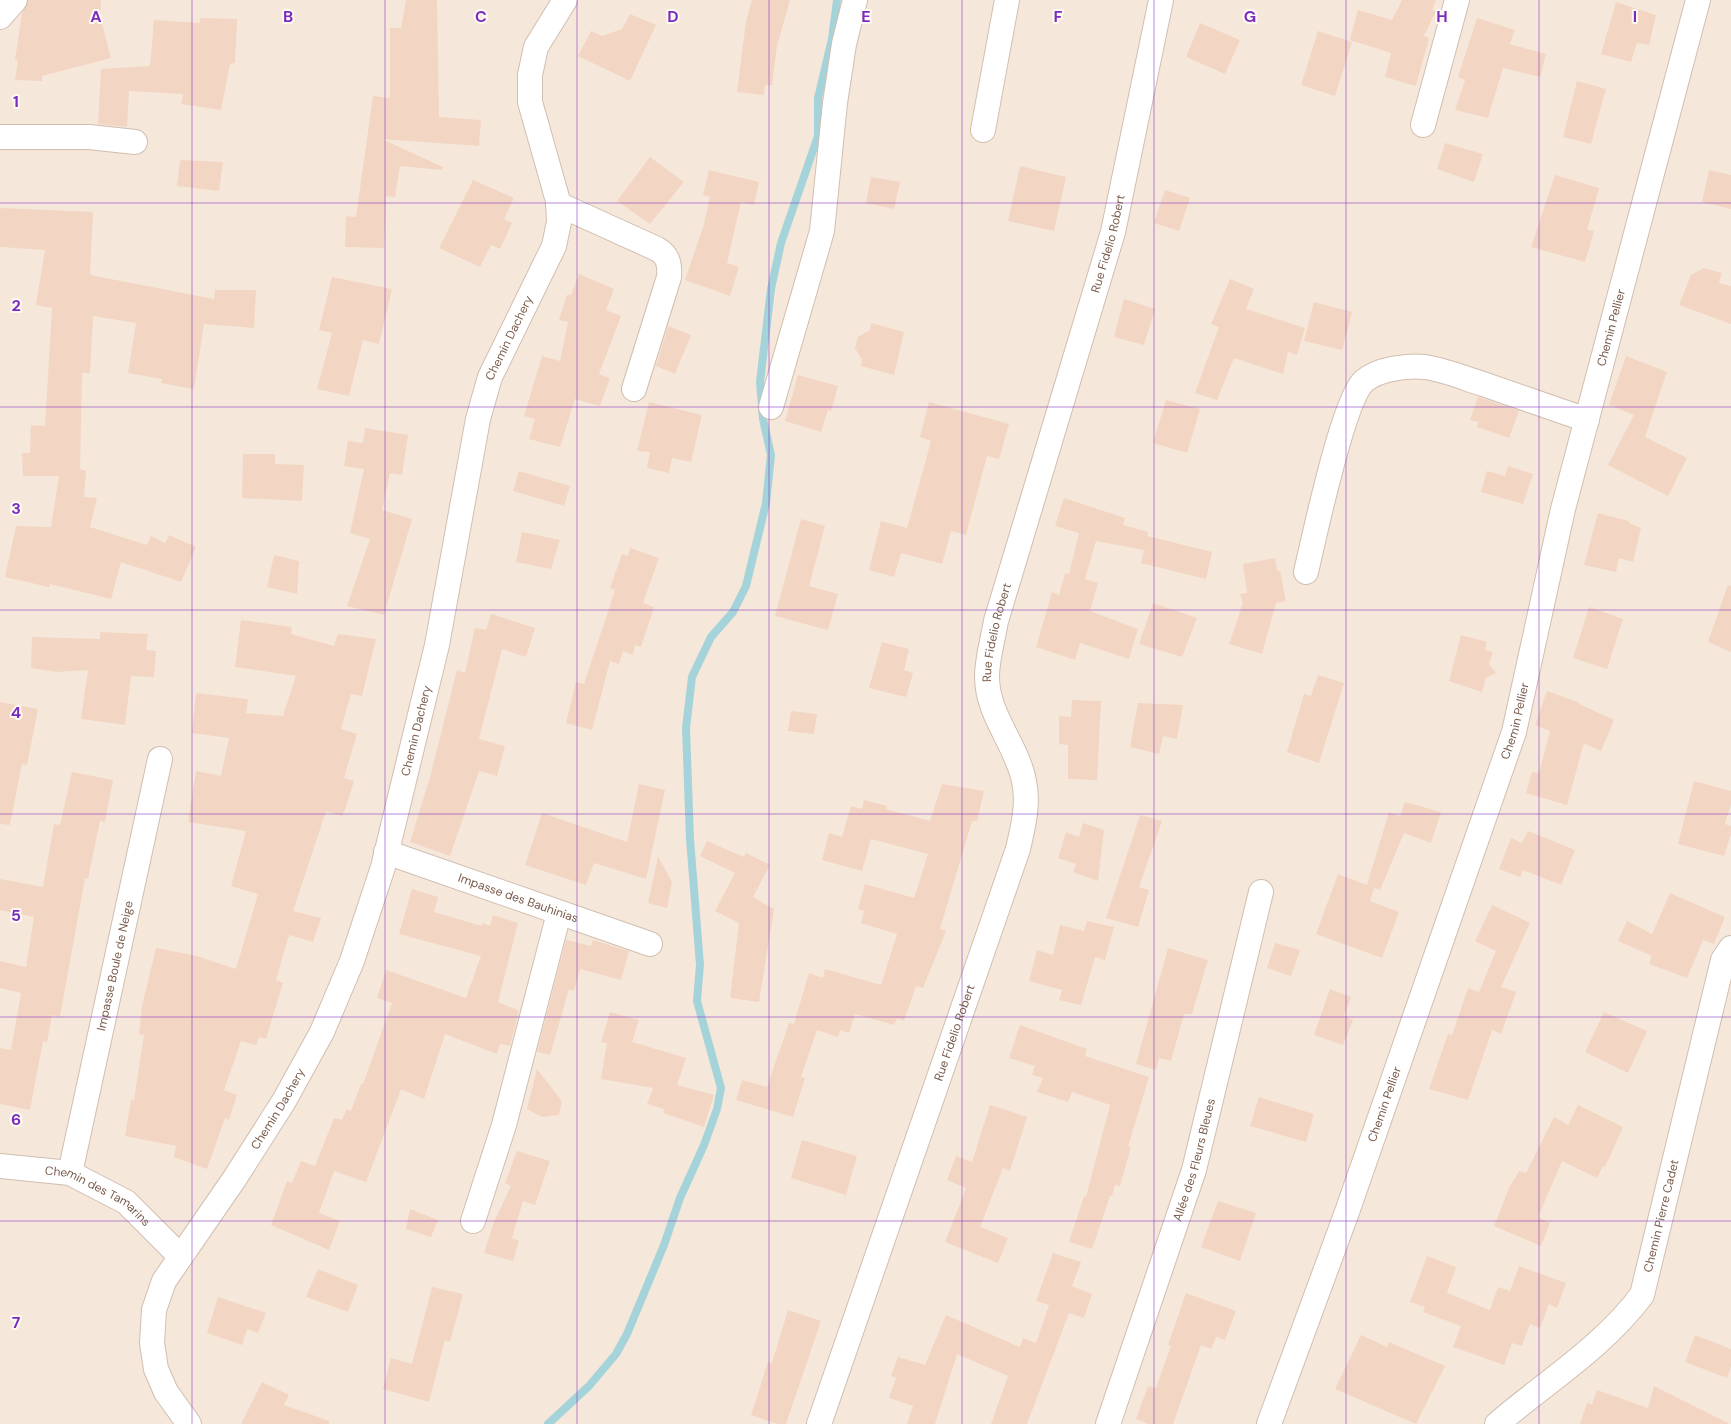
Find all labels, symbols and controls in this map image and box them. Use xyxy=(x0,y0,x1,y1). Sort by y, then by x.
text: A xyxy=(90,6,102,27)
text: B xyxy=(283,6,293,27)
text: C xyxy=(475,6,487,27)
text: D xyxy=(667,6,679,27)
text: E xyxy=(861,6,871,27)
text: F xyxy=(1054,6,1063,27)
text: G xyxy=(1244,6,1256,27)
text: H xyxy=(1436,6,1448,27)
text: I xyxy=(1633,6,1637,27)
text: 1 xyxy=(13,91,19,112)
street label: Rue Fidelio Robert xyxy=(1087,193,1129,295)
street label: Chemin Pellier xyxy=(1593,287,1629,368)
street label: Chemin Dachery xyxy=(482,293,537,383)
text: 2 xyxy=(11,295,21,316)
text: 3 xyxy=(11,498,21,519)
street label: Rue Fidelio Robert xyxy=(979,581,1015,682)
street label: Chemin Pellier xyxy=(1497,681,1533,762)
street label: Chemin Dachery xyxy=(397,684,435,778)
text: 4 xyxy=(11,702,21,723)
street label: Impasse des Bauhinias xyxy=(456,870,580,926)
street label: Impasse Boule de Neige xyxy=(93,899,137,1032)
text: 5 xyxy=(11,905,21,926)
street label: Rue Fidelio Robert xyxy=(930,982,979,1083)
street label: Chemin Pellier xyxy=(1364,1064,1405,1144)
street label: Chemin Dachery xyxy=(247,1065,309,1153)
street label: Allée des Fleurs Bleues xyxy=(1169,1097,1219,1223)
text: 6 xyxy=(11,1109,21,1130)
street label: Chemin Pierre Cadet xyxy=(1640,1158,1683,1274)
street label: Chemin des Tamarins xyxy=(44,1163,154,1230)
text: 7 xyxy=(12,1312,21,1333)

